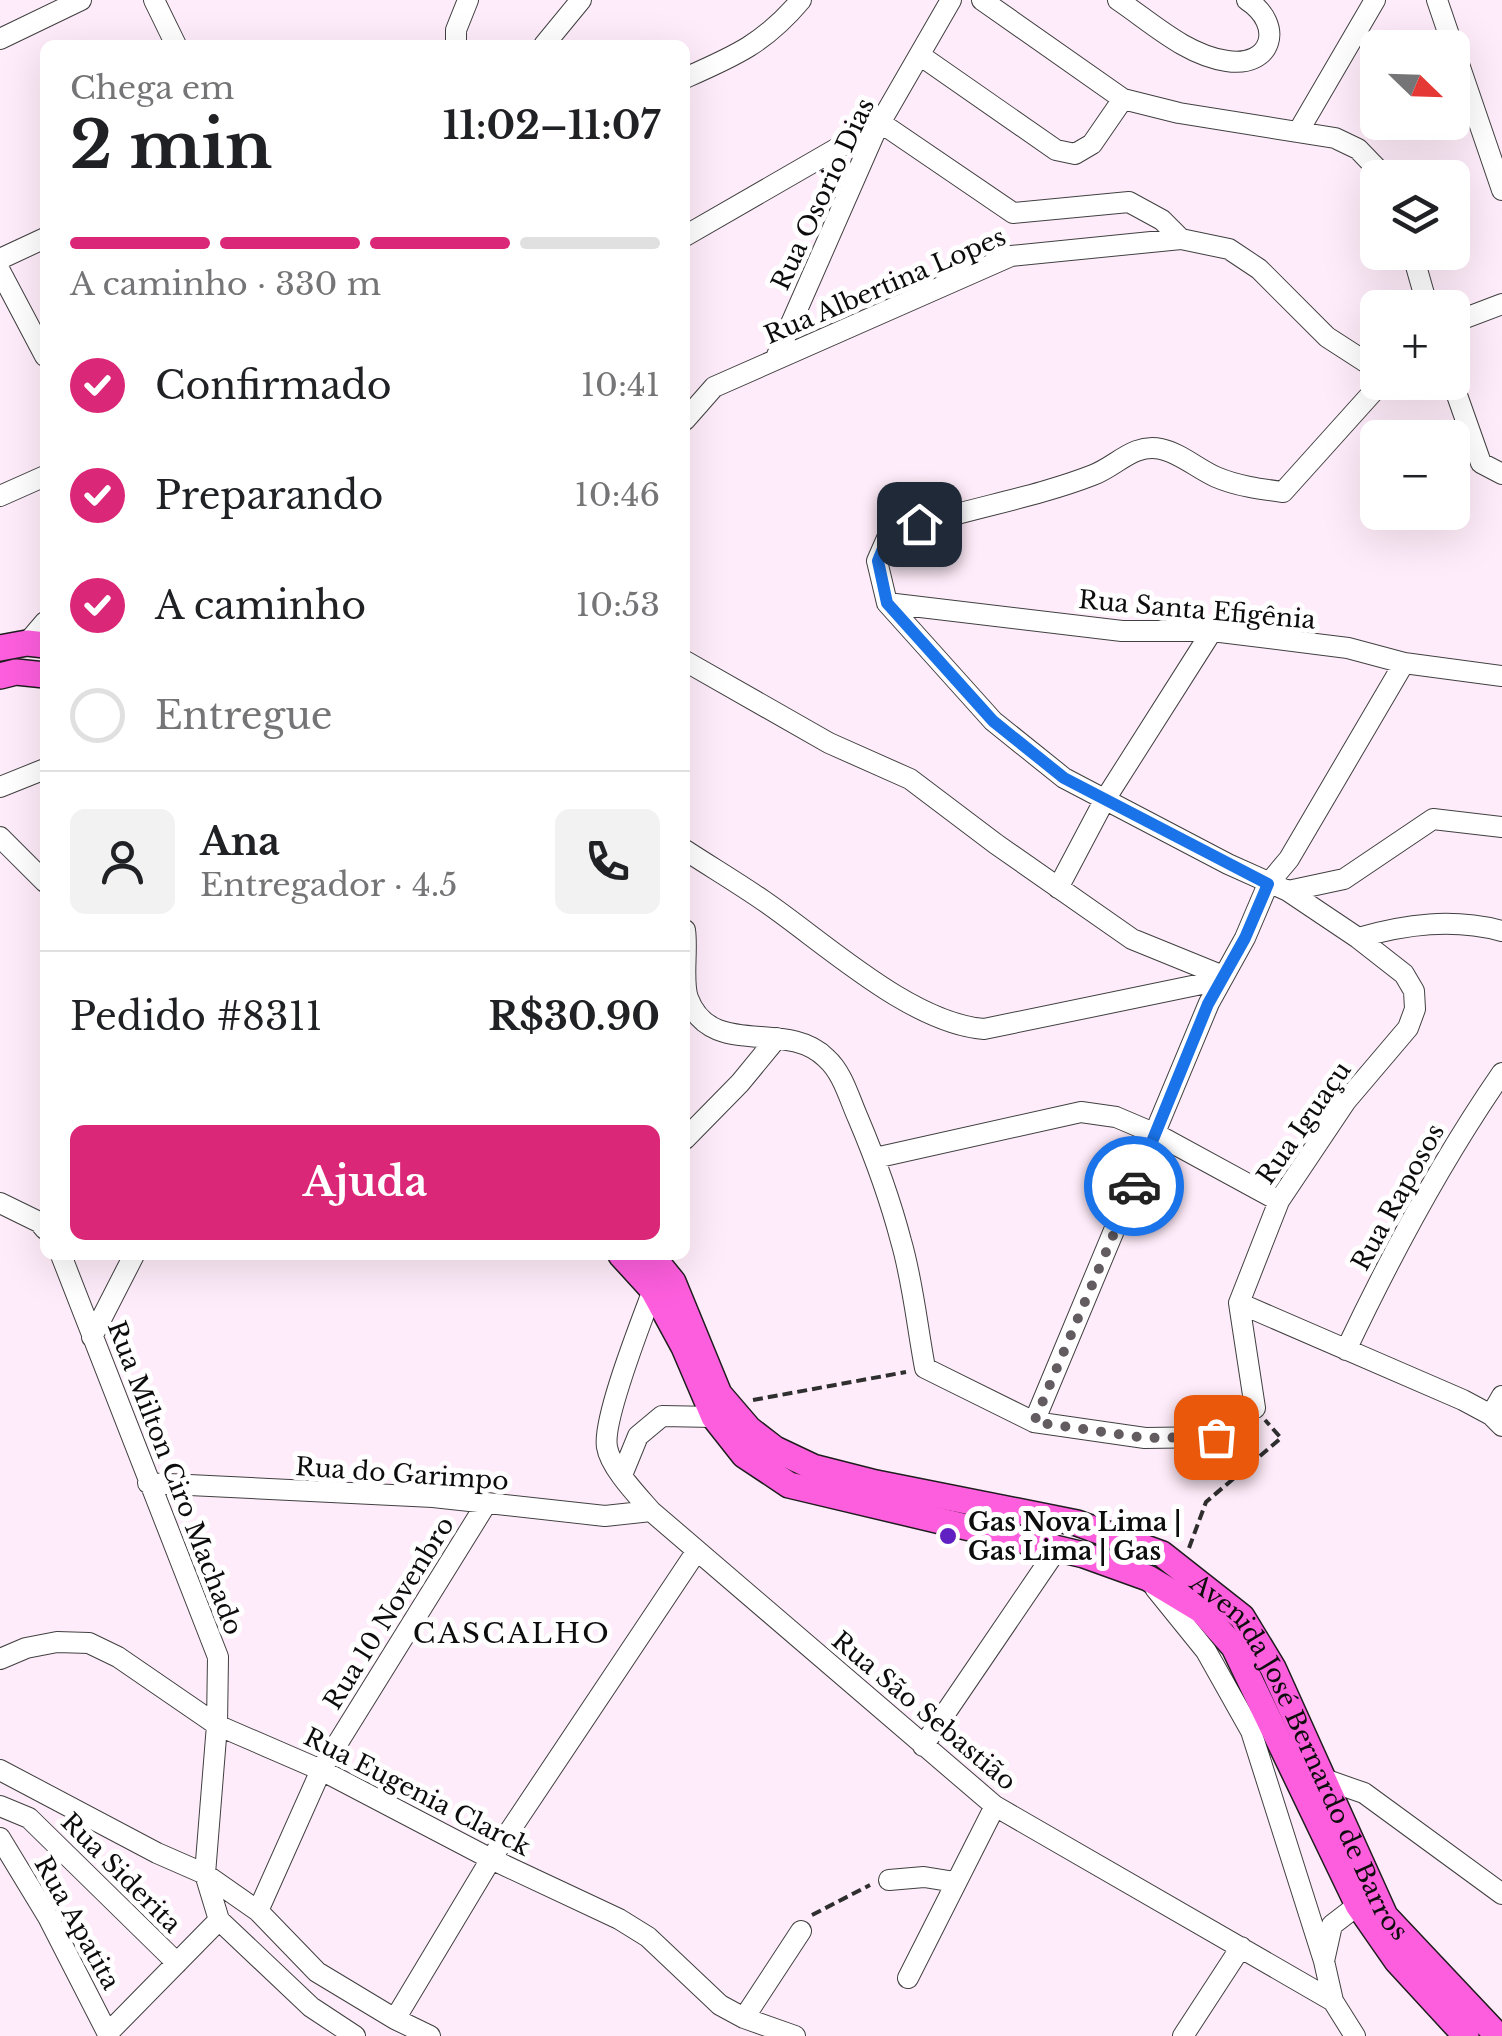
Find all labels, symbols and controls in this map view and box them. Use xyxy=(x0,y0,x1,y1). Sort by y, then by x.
north arrow xyxy=(1360,30,1470,140)
map controls xyxy=(1360,30,1470,530)
text: Chega em xyxy=(70,68,234,108)
street label: Rua Osorio Dias xyxy=(765,93,881,295)
text: 11:02–11:07 xyxy=(443,102,660,149)
text: 2 min xyxy=(70,105,272,186)
button: layers xyxy=(1360,160,1470,270)
street label: Rua Albertina Lopes xyxy=(760,221,1010,351)
text: A caminho · 330 m xyxy=(70,264,381,304)
button: + xyxy=(1360,290,1470,400)
icon: check xyxy=(70,358,125,413)
text: Confirmado xyxy=(155,362,392,409)
text: 10:41 xyxy=(581,365,660,405)
button: − xyxy=(1360,420,1470,530)
icon: check xyxy=(70,468,125,523)
text: Preparando xyxy=(155,472,383,519)
text: 10:46 xyxy=(574,475,660,515)
pin xyxy=(877,482,962,567)
icon: home xyxy=(892,497,947,552)
icon: check xyxy=(70,578,125,633)
text: A caminho xyxy=(155,582,366,629)
street label: Rua Santa Efigênia xyxy=(1077,584,1317,636)
text: 10:53 xyxy=(576,585,660,625)
text: Entregue xyxy=(155,692,333,739)
button: person xyxy=(70,809,175,914)
button: phone xyxy=(555,809,660,914)
text: Ana xyxy=(200,818,280,865)
text: Entregador · 4.5 xyxy=(200,865,457,905)
text: Pedido #8311 xyxy=(70,993,322,1040)
text: R$30.90 xyxy=(488,993,660,1040)
street label: Rua Iguaçu xyxy=(1250,1055,1358,1190)
street label: Rua Raposos xyxy=(1345,1118,1451,1276)
button: Ajuda xyxy=(70,1125,660,1240)
courier xyxy=(1084,1136,1184,1236)
icon: car xyxy=(1107,1159,1162,1214)
street label: Rua Milton Ciro Machado xyxy=(101,1317,249,1639)
pin xyxy=(1174,1395,1259,1480)
icon: bag xyxy=(1189,1410,1244,1465)
street label: Rua do Garimpo xyxy=(294,1451,510,1497)
place label: Gas Nova Lima | Gas Lima | Gas xyxy=(968,1507,1181,1567)
street label: Rua 10 Novenbro xyxy=(317,1511,461,1715)
marker: Gas Nova Lima | Gas Lima | Gas xyxy=(937,1525,959,1547)
street label: Avenida José Bernardo de Barros xyxy=(1184,1566,1415,1946)
district label: CASCALHO xyxy=(413,1616,611,1651)
street label: Rua São Sebastião xyxy=(826,1625,1022,1797)
street label: Rua Eugenia Clarck xyxy=(298,1721,536,1863)
street label: Rua Siderita xyxy=(55,1807,187,1939)
street label: Rua Apatita xyxy=(28,1851,126,1995)

